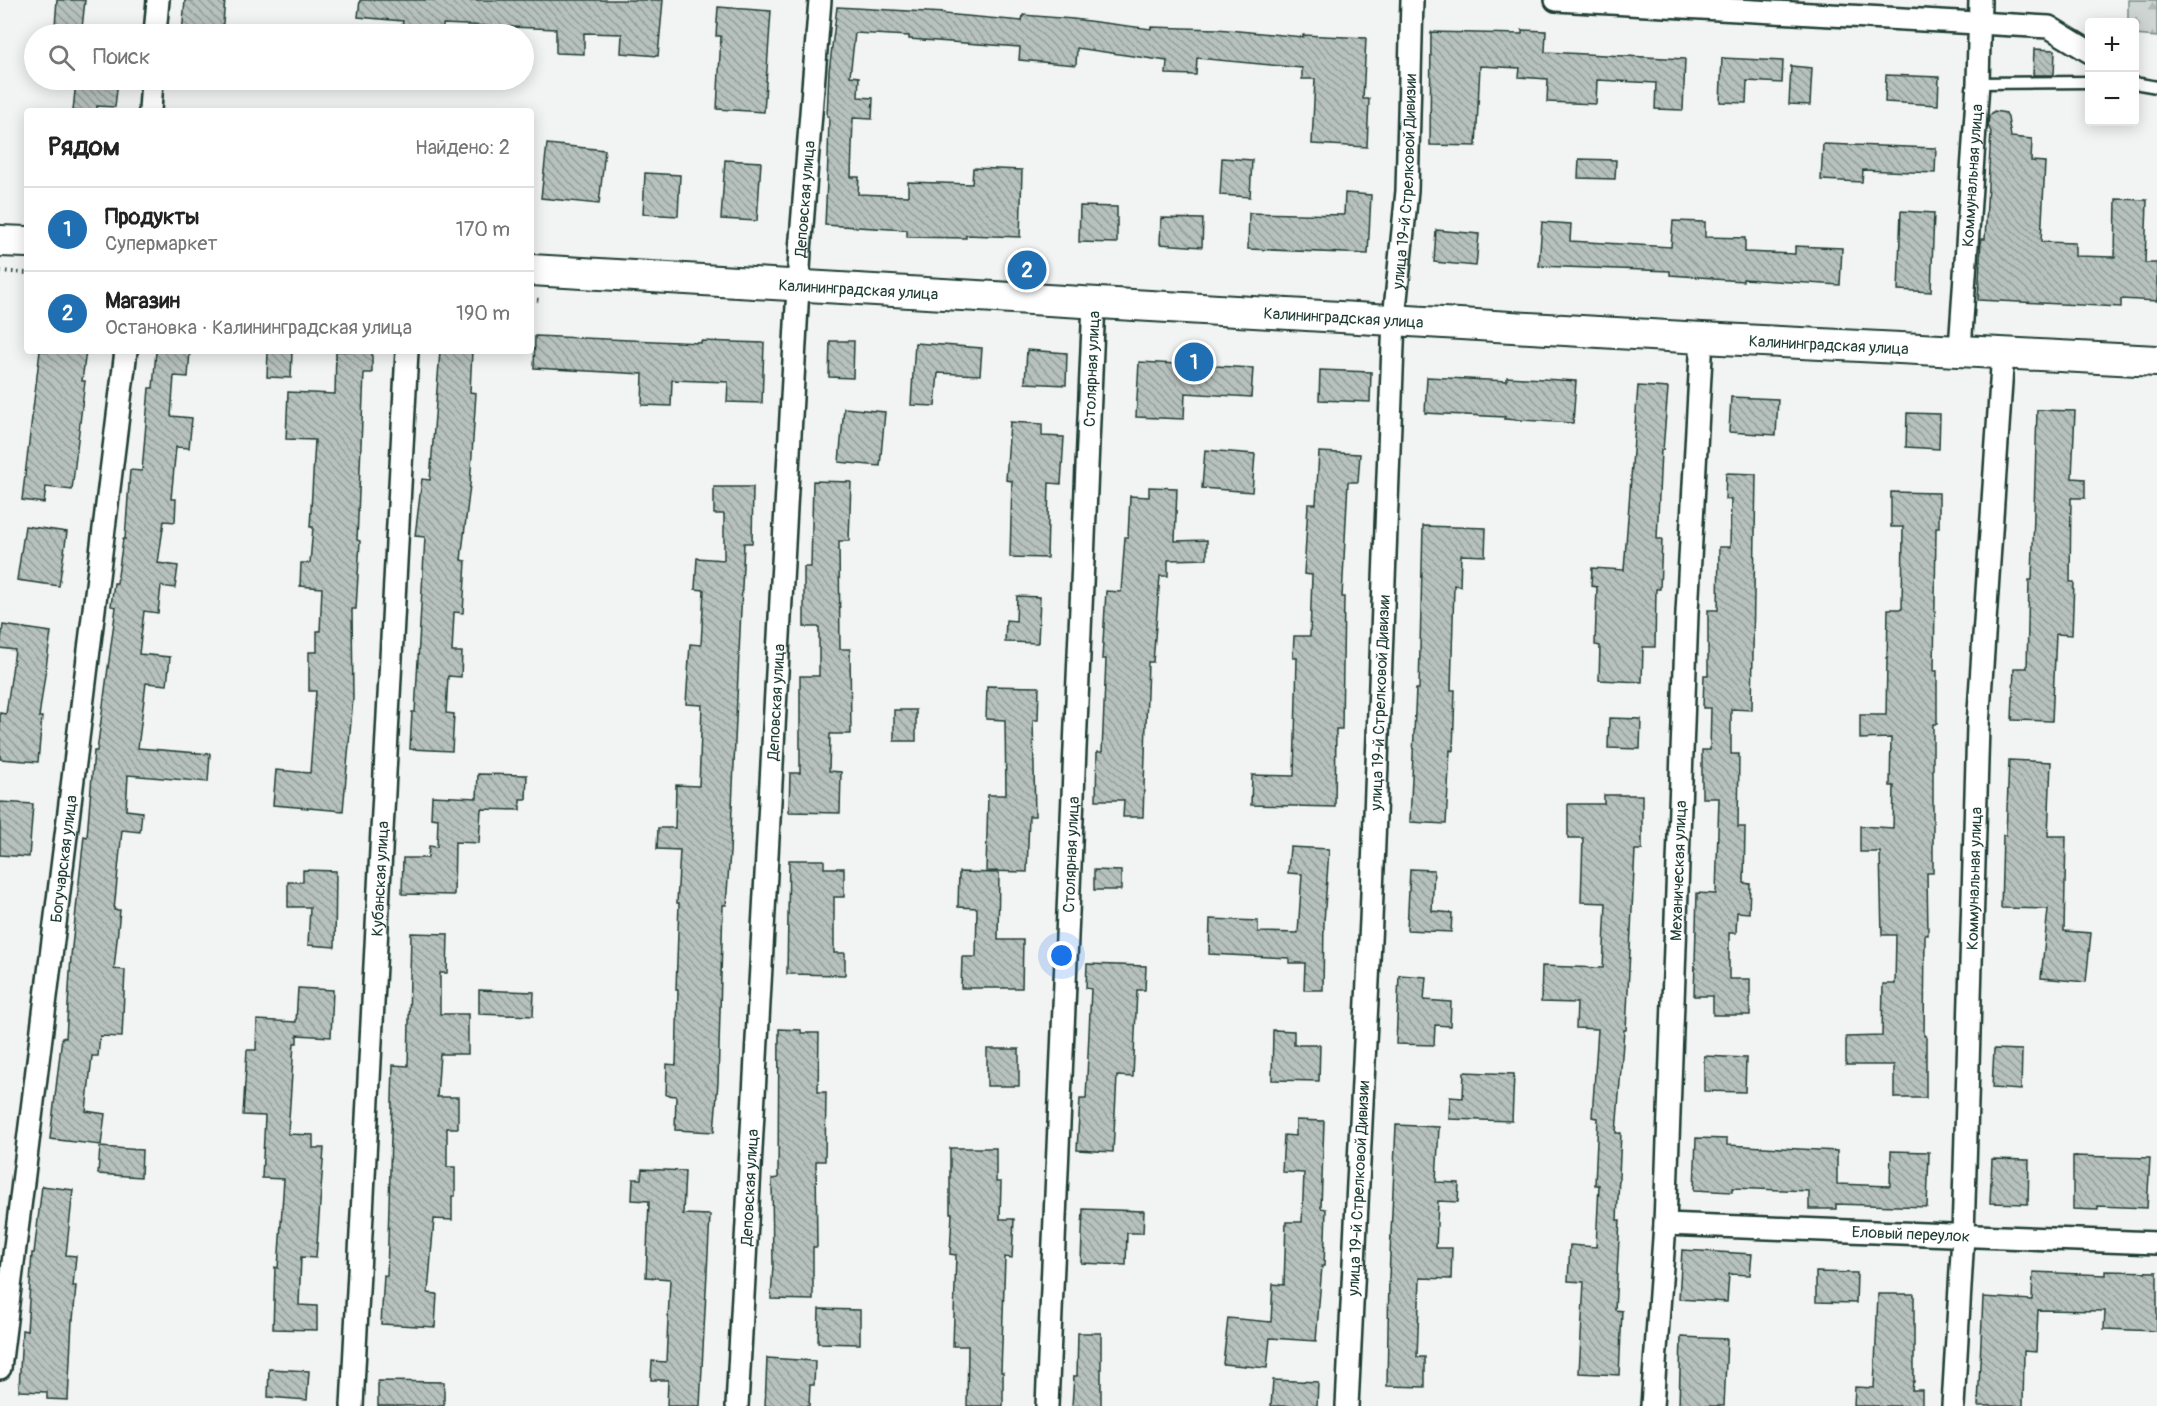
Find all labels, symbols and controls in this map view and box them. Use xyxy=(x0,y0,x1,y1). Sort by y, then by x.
map controls xyxy=(2085,18,2139,126)
button: + xyxy=(2085,18,2139,72)
search box xyxy=(24,24,534,90)
icon: search xyxy=(45,41,78,74)
text: Поиск xyxy=(93,43,150,71)
button: − xyxy=(2085,72,2139,126)
street label: улица 19-й Стрелковой Дивизии xyxy=(1388,74,1421,291)
street label: Коммунальная улица xyxy=(1958,103,1988,248)
text: Рядом xyxy=(48,131,120,163)
text: Найдено: 2 xyxy=(415,135,510,160)
street label: Деповская улица xyxy=(791,140,820,259)
text: Продукты xyxy=(105,203,200,231)
text: 1 xyxy=(64,217,71,242)
text: 170 m xyxy=(456,217,510,242)
text: Супермаркет xyxy=(105,231,217,256)
pin: 2 xyxy=(1008,248,1046,292)
street label: Калининградская улица xyxy=(778,275,939,305)
text: Магазин xyxy=(105,287,180,315)
text: 2 xyxy=(62,301,73,326)
text: 190 m xyxy=(456,301,510,326)
street label: Калининградская улица xyxy=(1263,304,1424,333)
street label: Столярная улица xyxy=(1080,310,1105,428)
text: Остановка · Калининградская улица xyxy=(105,315,412,340)
street label: Калининградская улица xyxy=(1748,331,1909,359)
pin: 1 xyxy=(1174,340,1214,385)
street label: улица 19-й Стрелковой Дивизии xyxy=(1366,595,1394,812)
street label: Деповская улица xyxy=(763,643,790,762)
street label: Богучарская улица xyxy=(46,794,82,924)
street label: Столярная улица xyxy=(1059,796,1084,913)
street label: Механическая улица xyxy=(1666,800,1691,941)
street label: Коммунальная улица xyxy=(1962,807,1987,950)
street label: Кубанская улица xyxy=(367,821,393,937)
your location xyxy=(1047,941,1076,970)
street label: улица 19-й Стрелковой Дивизии xyxy=(1343,1080,1374,1298)
street label: Деповская улица xyxy=(737,1128,763,1247)
street label: Еловый переулок xyxy=(1851,1222,1970,1247)

